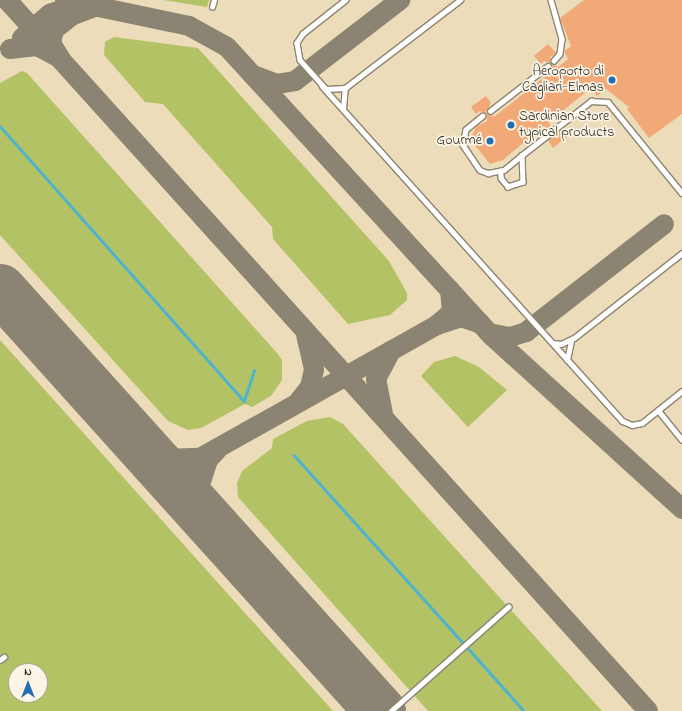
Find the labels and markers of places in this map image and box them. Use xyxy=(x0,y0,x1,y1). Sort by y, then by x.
place label: Aeroporto di Cagliari-Elmas xyxy=(522,64,604,96)
marker: Aeroporto di Cagliari-Elmas xyxy=(607,75,617,85)
place label: Sardinian Store typical products xyxy=(519,109,614,142)
marker: Sardinian Store typical products xyxy=(506,120,516,130)
place label: Gourmé xyxy=(437,133,482,149)
marker: Gourmé xyxy=(485,136,495,146)

